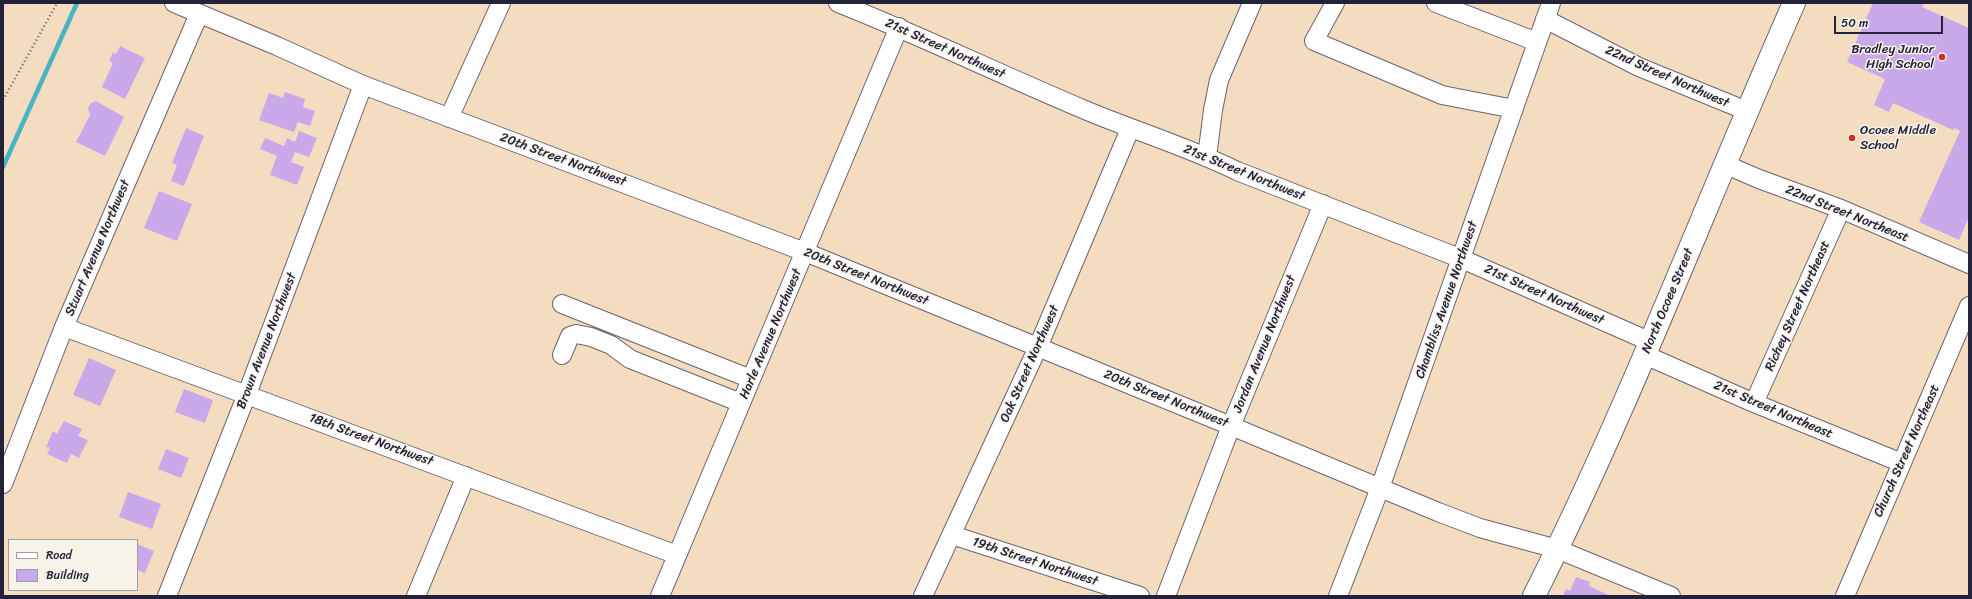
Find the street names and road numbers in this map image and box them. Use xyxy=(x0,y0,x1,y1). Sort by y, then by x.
street label: 21st Street Northwest xyxy=(883,16,1007,82)
street label: 22nd Street Northwest xyxy=(1603,43,1731,111)
street label: 20th Street Northwest xyxy=(498,130,628,190)
street label: 21st Street Northwest xyxy=(1181,141,1307,205)
street label: Stuart Avenue Northwest xyxy=(62,178,134,318)
street label: 22nd Street Northeast xyxy=(1783,182,1911,246)
street label: Chambliss Avenue Northwest xyxy=(1413,219,1481,381)
street label: Richey Street Northeast xyxy=(1762,238,1834,374)
street label: 20th Street Northwest xyxy=(801,245,931,309)
street label: North Ocoee Street xyxy=(1639,246,1697,356)
street label: 21st Street Northwest xyxy=(1482,262,1606,328)
street label: Harle Avenue Northwest xyxy=(736,267,806,401)
street label: Brown Avenue Northwest xyxy=(234,271,300,411)
street label: Jordan Avenue Northwest xyxy=(1230,273,1300,415)
street label: Oak Street Northwest xyxy=(997,303,1063,425)
street label: 20th Street Northwest xyxy=(1101,367,1231,431)
street label: 21st Street Northeast xyxy=(1711,378,1835,442)
street label: Church Street Northeast xyxy=(1871,382,1943,520)
street label: 18th Street Northwest xyxy=(307,410,435,470)
street label: 19th Street Northwest xyxy=(970,534,1100,590)

